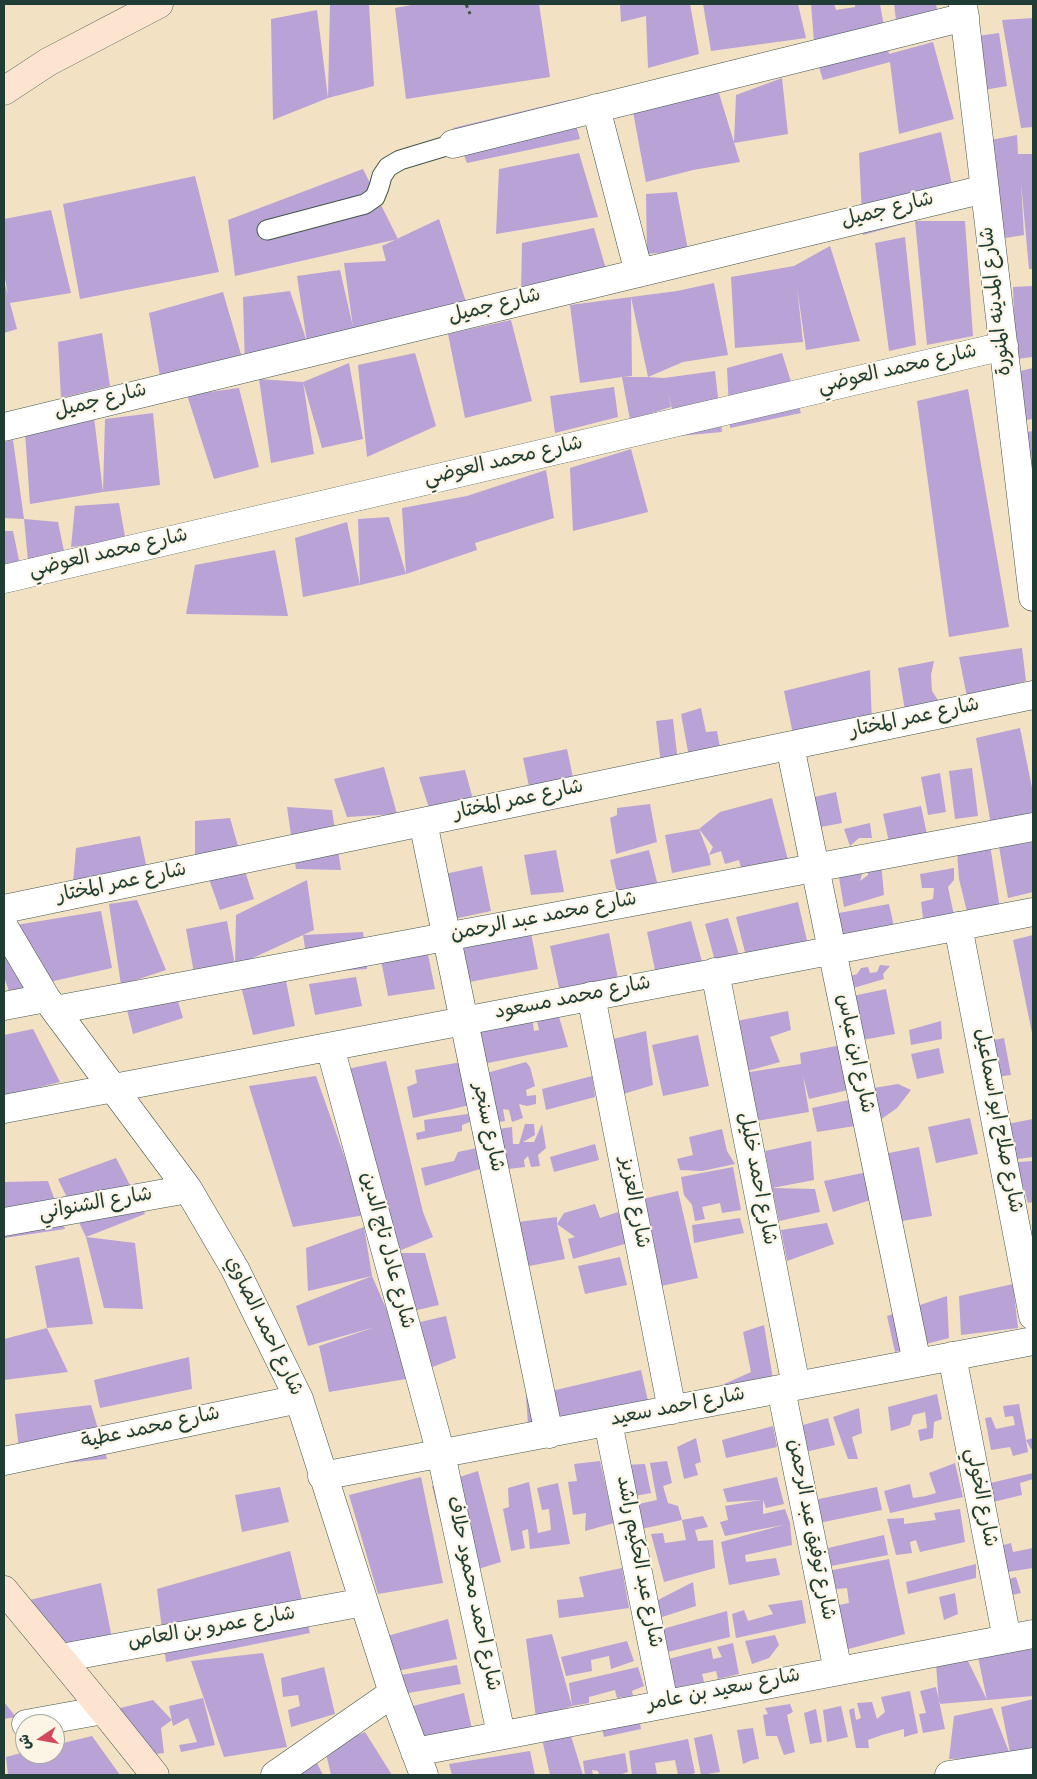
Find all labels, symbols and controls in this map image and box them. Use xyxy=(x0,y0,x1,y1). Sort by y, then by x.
street label: شارع جميل xyxy=(839,189,937,235)
street label: شارع المدينه المنورة xyxy=(977,225,1019,377)
street label: شارع جميل xyxy=(446,285,544,331)
street label: شارع محمد العوضي xyxy=(816,341,980,401)
street label: شارع جميل xyxy=(52,380,150,426)
street label: شارع محمد العوضي xyxy=(422,433,586,493)
street label: شارع محمد العوضي xyxy=(27,525,191,585)
street label: شارع عمر المختار xyxy=(848,695,982,745)
street label: شارع عمر المختار xyxy=(452,777,586,827)
street label: شارع عمر المختار xyxy=(55,860,189,910)
street label: شارع محمد عبد الرحمن xyxy=(449,889,639,949)
street label: شارع محمد مسعود xyxy=(493,973,653,1027)
street label: شارع ابن عباس xyxy=(829,992,877,1116)
street label: شارع صلاح ابو اسماعيل xyxy=(966,1027,1026,1215)
street label: شارع سنجر xyxy=(465,1082,507,1174)
street label: شارع احمد خليل xyxy=(730,1111,780,1247)
street label: شارع العزيز xyxy=(611,1155,653,1251)
street label: شارع عادل تاج الدين xyxy=(353,1170,417,1332)
street label: شارع الشنواني xyxy=(37,1184,155,1228)
street label: شارع احمد الصاوي xyxy=(218,1253,306,1401)
street label: شارع احمد سعيد xyxy=(609,1384,747,1434)
street label: شارع محمد عطية xyxy=(80,1404,222,1456)
street label: شارع توفيق عبد الرحمن xyxy=(780,1437,838,1623)
street label: شارع الخولي xyxy=(958,1446,1000,1550)
street label: شارع عبد الحكيم راشد xyxy=(609,1474,665,1650)
street label: شارع احمد محمود حلاف xyxy=(439,1494,503,1694)
street label: شارع عمرو بن العاص xyxy=(126,1603,298,1657)
street label: شارع سعيد بن عامر xyxy=(645,1665,803,1719)
north arrow xyxy=(15,1714,65,1764)
text: ش xyxy=(15,1732,38,1752)

